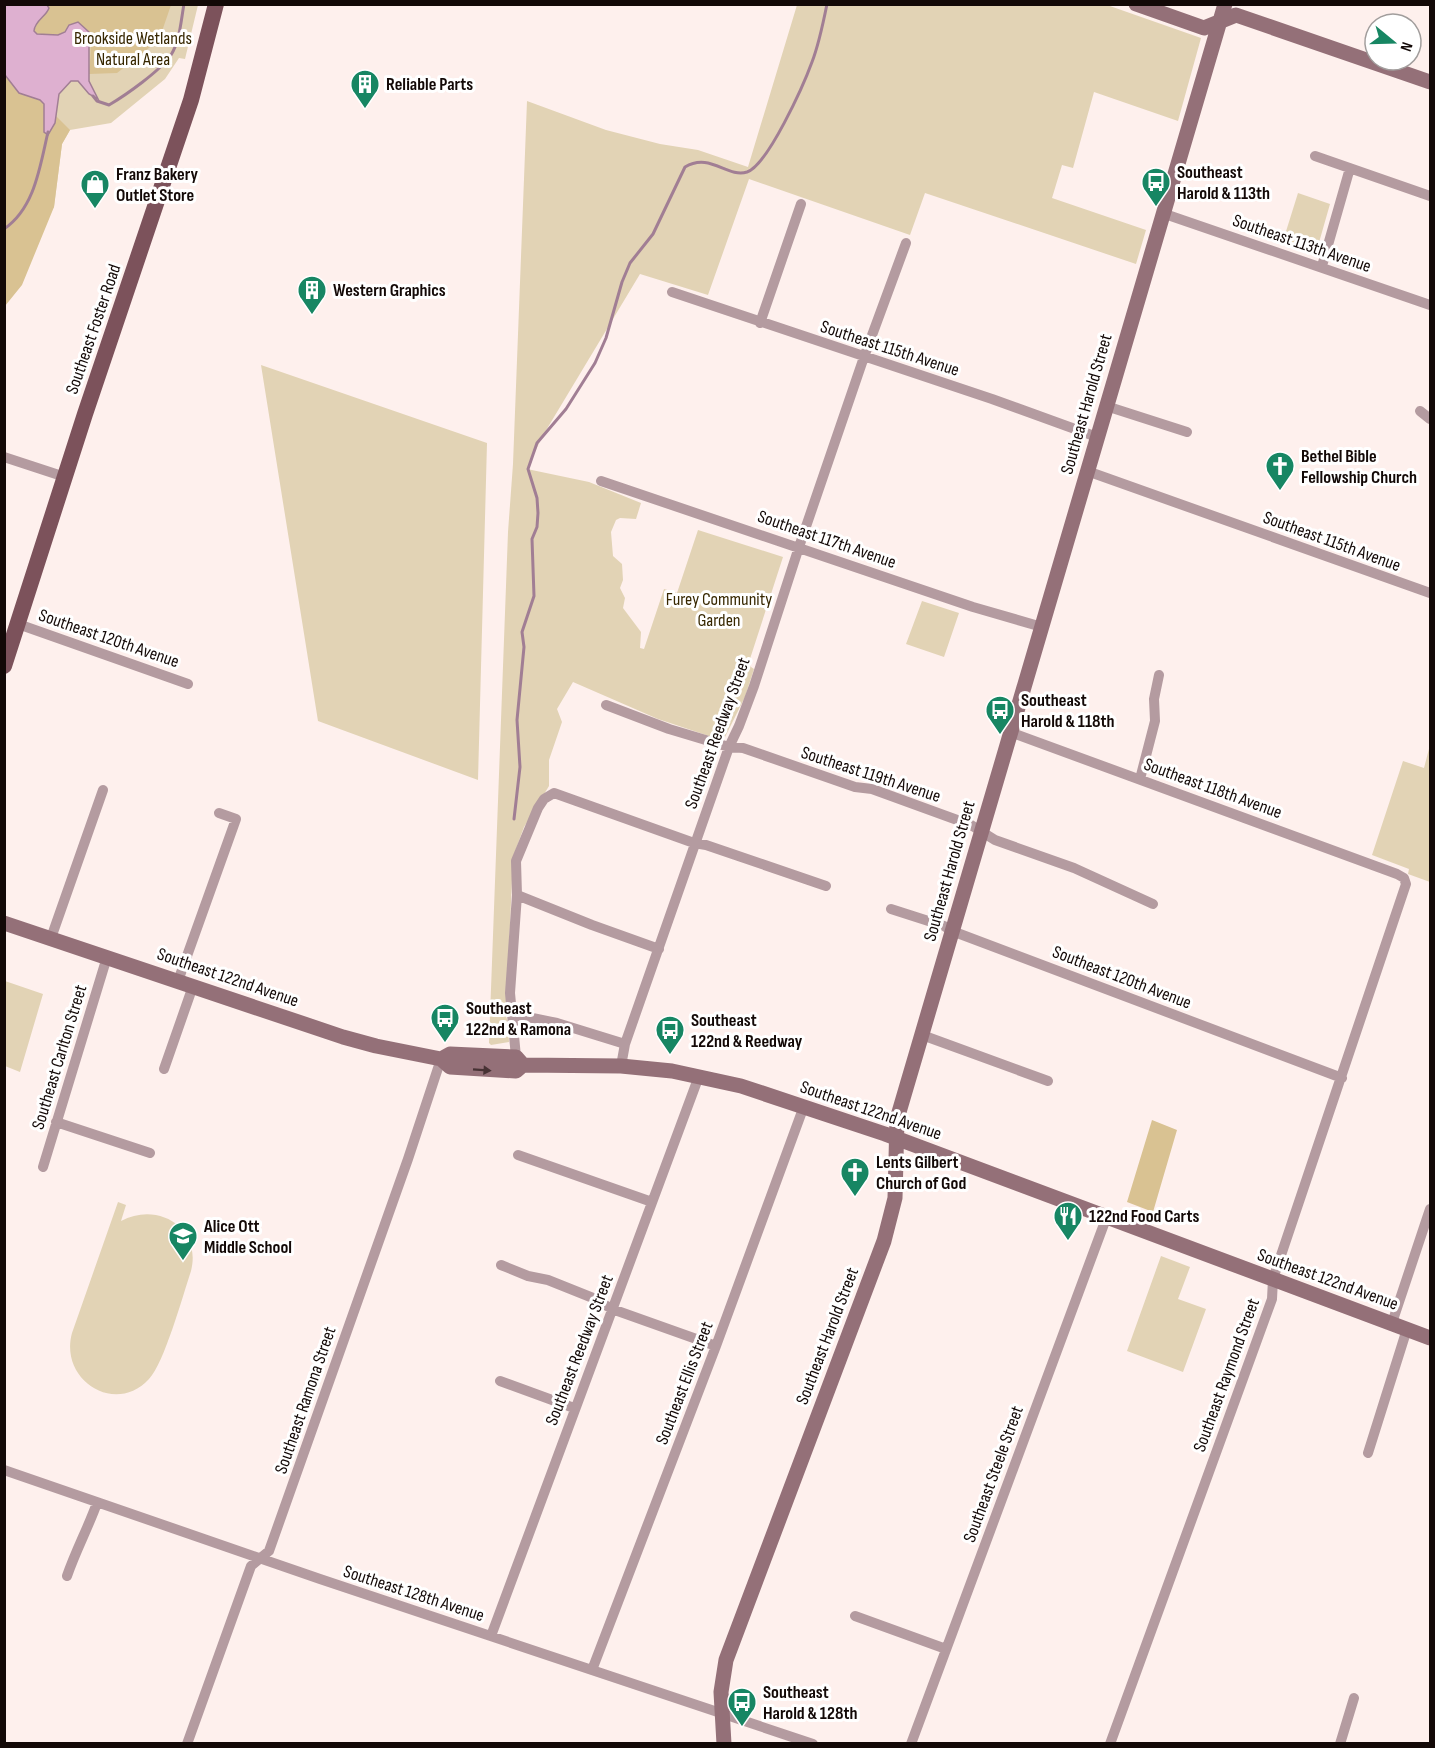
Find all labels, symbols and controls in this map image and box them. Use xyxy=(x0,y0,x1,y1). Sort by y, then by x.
north arrow xyxy=(1363,12,1423,72)
park label: Brookside Wetlands Natural Area xyxy=(74,28,192,70)
text: N xyxy=(1395,39,1416,54)
building icon: Reliable Parts xyxy=(349,68,381,110)
place label: Reliable Parts xyxy=(386,74,473,95)
place label: Southeast Harold & 113th xyxy=(1177,162,1270,204)
place label: Franz Bakery Outlet Store xyxy=(116,164,198,206)
bus stop icon: Southeast Harold & 113th xyxy=(1140,166,1172,208)
shop icon: Franz Bakery Outlet Store xyxy=(79,168,111,210)
street label: Southeast 113th Avenue xyxy=(1230,210,1374,277)
street label: Southeast Foster Road xyxy=(61,261,126,397)
building icon: Western Graphics xyxy=(296,274,328,316)
place label: Western Graphics xyxy=(333,280,446,301)
street label: Southeast 115th Avenue xyxy=(818,316,962,381)
street label: Southeast Harold Street xyxy=(1056,331,1117,477)
place label: Bethel Bible Fellowship Church xyxy=(1301,446,1417,488)
church icon: Bethel Bible Fellowship Church xyxy=(1264,450,1296,492)
street label: Southeast 117th Avenue xyxy=(755,506,899,573)
street label: Southeast 115th Avenue xyxy=(1260,507,1403,576)
park label: Furey Community Garden xyxy=(666,589,772,631)
street label: Southeast 120th Avenue xyxy=(36,605,182,672)
street label: Southeast Reedway Street xyxy=(680,654,755,812)
place label: Southeast Harold & 118th xyxy=(1021,690,1114,732)
bus stop icon: Southeast Harold & 118th xyxy=(984,694,1016,736)
street label: Southeast 119th Avenue xyxy=(798,742,943,807)
street label: Southeast 118th Avenue xyxy=(1141,754,1285,823)
street label: Southeast Harold Street xyxy=(919,798,980,944)
street label: Southeast 120th Avenue xyxy=(1049,941,1194,1014)
street label: Southeast 122nd Avenue xyxy=(154,943,301,1012)
street label: Southeast Carlton Street xyxy=(27,982,92,1132)
place label: Southeast 122nd & Ramona xyxy=(466,998,571,1040)
bus stop icon: Southeast 122nd & Ramona xyxy=(429,1002,461,1044)
place label: Southeast 122nd & Reedway xyxy=(691,1010,803,1052)
bus stop icon: Southeast 122nd & Reedway xyxy=(654,1014,686,1056)
one-way arrow xyxy=(472,1065,491,1075)
street label: Southeast 122nd Avenue xyxy=(797,1076,944,1145)
place label: Lents Gilbert Church of God xyxy=(876,1152,966,1194)
church icon: Lents Gilbert Church of God xyxy=(839,1156,871,1198)
restaurant icon: 122nd Food Carts xyxy=(1052,1200,1084,1242)
place label: 122nd Food Carts xyxy=(1089,1206,1199,1227)
place label: Alice Ott Middle School xyxy=(203,1216,292,1258)
school or university icon: Alice Ott Middle School xyxy=(167,1220,199,1262)
street label: Southeast 122nd Avenue xyxy=(1255,1244,1401,1315)
street label: Southeast Harold Street xyxy=(792,1264,863,1408)
street label: Southeast Reedway Street xyxy=(541,1272,618,1428)
street label: Southeast Raymond Street xyxy=(1189,1295,1264,1455)
street label: Southeast Ellis Street xyxy=(651,1318,718,1448)
street label: Southeast Ramona Street xyxy=(270,1323,341,1477)
street label: Southeast Steele Street xyxy=(959,1403,1028,1545)
street label: Southeast 128th Avenue xyxy=(341,1561,487,1626)
place label: Southeast Harold & 128th xyxy=(763,1682,857,1724)
bus stop icon: Southeast Harold & 128th xyxy=(726,1686,758,1728)

